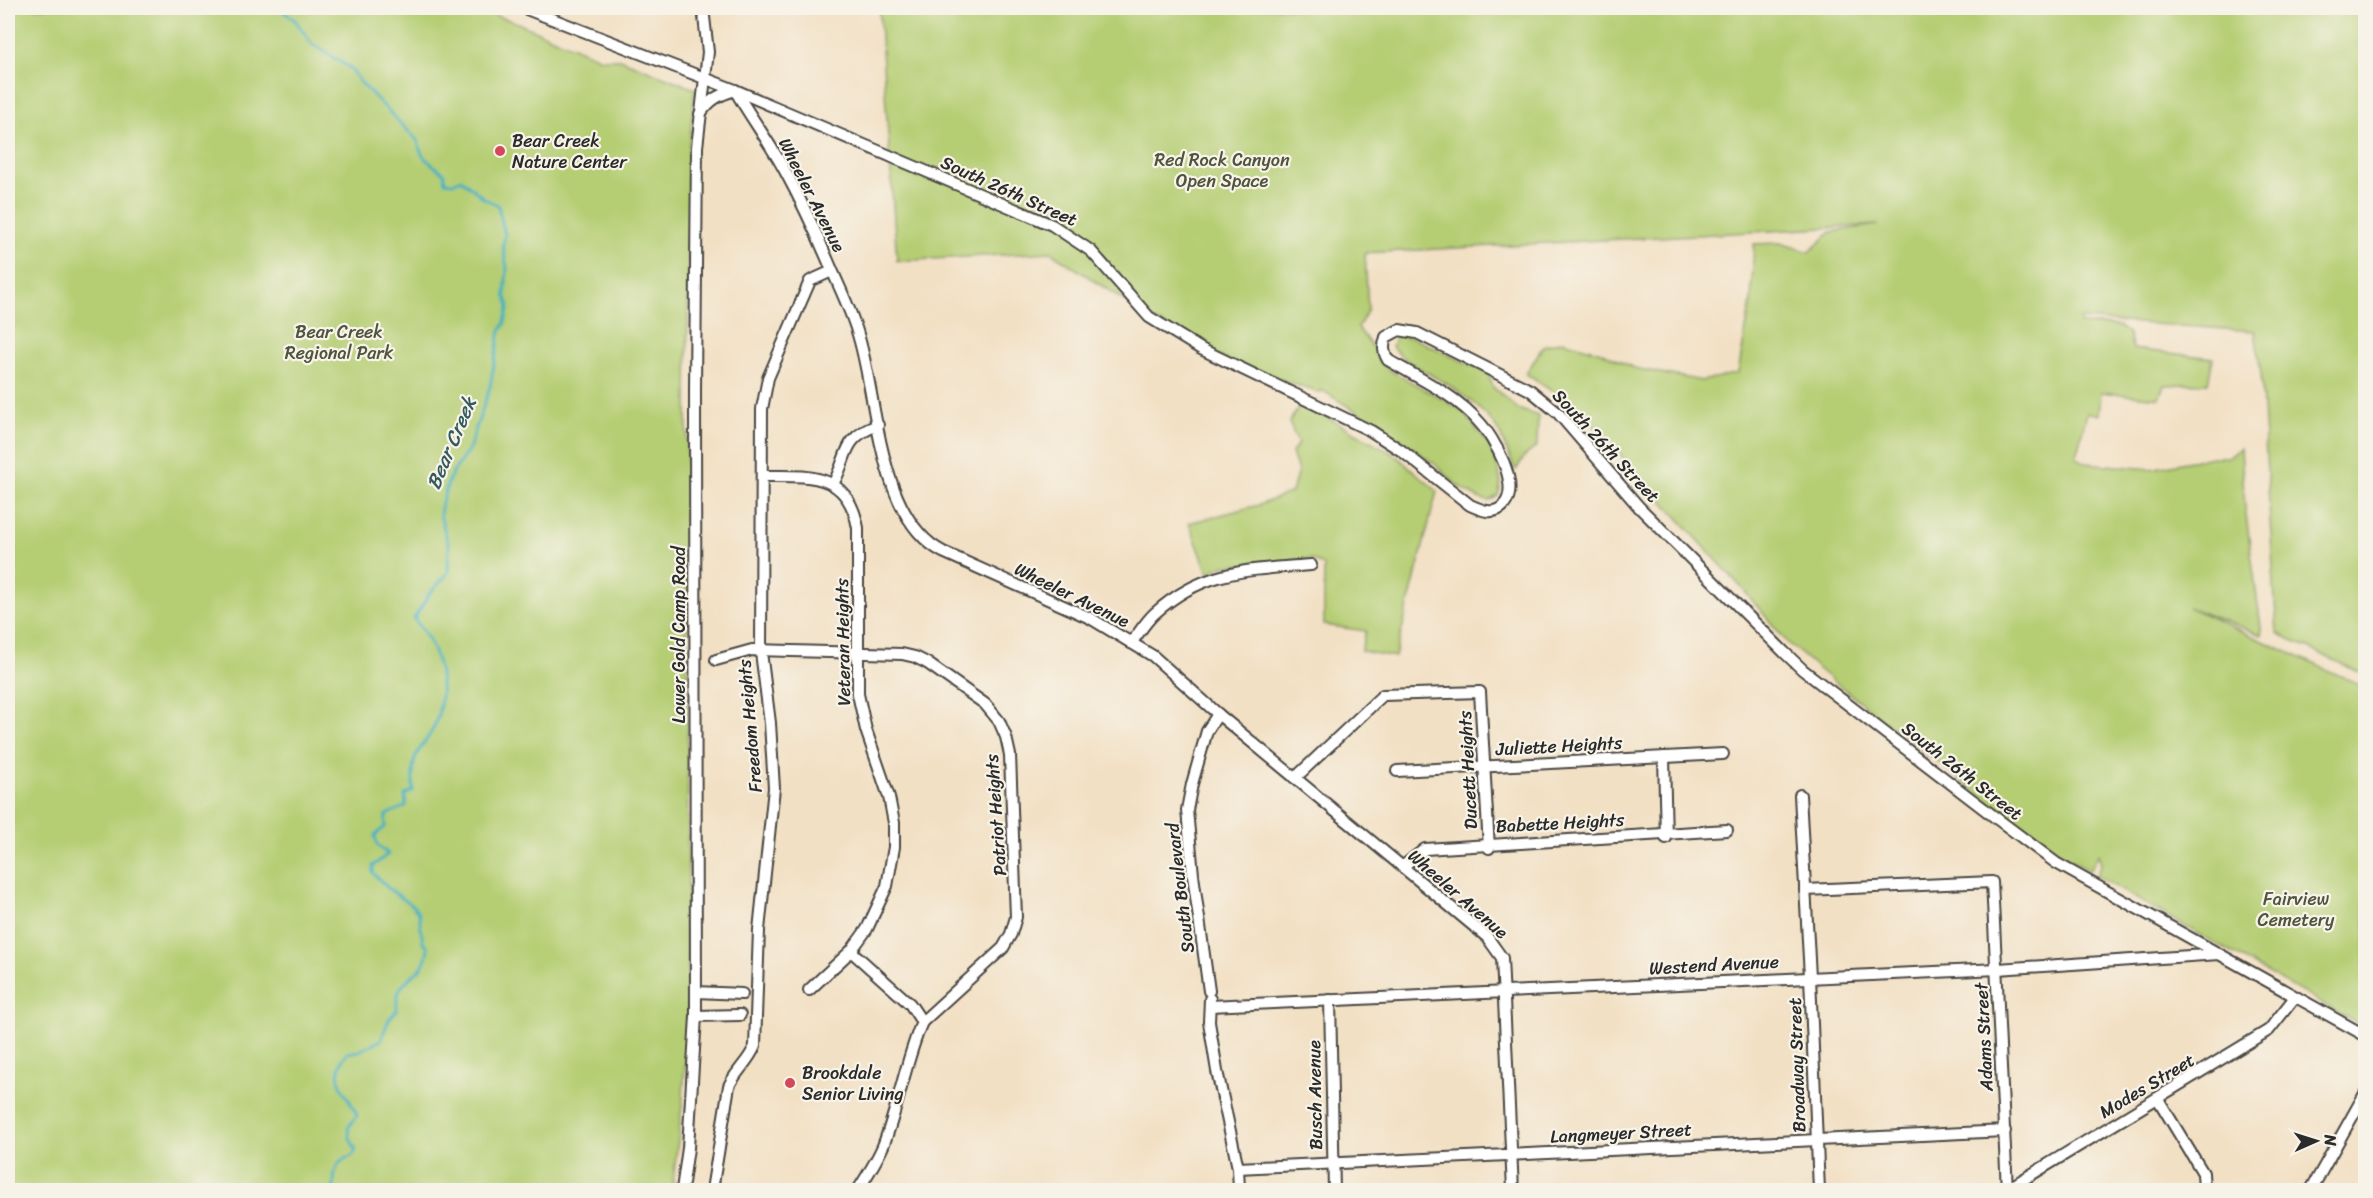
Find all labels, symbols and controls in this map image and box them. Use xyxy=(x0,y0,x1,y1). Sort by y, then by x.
place label: Bear Creek Nature Center xyxy=(512,125,628,178)
street label: Wheeler Avenue xyxy=(769,132,855,258)
marker: Bear Creek Nature Center xyxy=(493,144,507,158)
park label: Red Rock Canyon Open Space xyxy=(1154,144,1290,197)
street label: South 26th Street xyxy=(935,146,1083,236)
park label: Bear Creek Regional Park xyxy=(285,316,394,369)
street label: South 26th Street xyxy=(1544,381,1668,511)
water label: Bear Creek xyxy=(416,390,487,495)
street label: Lower Gold Camp Road xyxy=(663,545,695,724)
street label: Wheeler Avenue xyxy=(1009,553,1136,637)
street label: Veteran Heights xyxy=(826,577,860,706)
street label: Freedom Heights xyxy=(728,657,772,794)
street label: Ducett Heights xyxy=(1449,709,1487,830)
street label: South 26th Street xyxy=(1894,713,2030,829)
street label: Juliette Heights xyxy=(1494,727,1624,765)
street label: Patriot Heights xyxy=(976,752,1016,877)
street label: Babette Heights xyxy=(1495,804,1626,842)
street label: South Boulevard xyxy=(1156,820,1204,955)
street label: Wheeler Avenue xyxy=(1400,841,1516,947)
park label: Fairview Cemetery xyxy=(2258,883,2335,936)
street label: Westend Avenue xyxy=(1648,946,1780,984)
street label: Adams Street xyxy=(1965,981,2003,1093)
street label: Broadway Street xyxy=(1779,997,1815,1133)
street label: Busch Avenue xyxy=(1298,1039,1332,1150)
street label: Modes Street xyxy=(2093,1045,2201,1127)
place label: Brookdale Senior Living xyxy=(802,1057,904,1110)
marker: Brookdale Senior Living xyxy=(783,1076,797,1090)
north arrow xyxy=(2286,1111,2346,1171)
street label: Langmeyer Street xyxy=(1549,1113,1693,1153)
text: N xyxy=(2316,1133,2345,1147)

